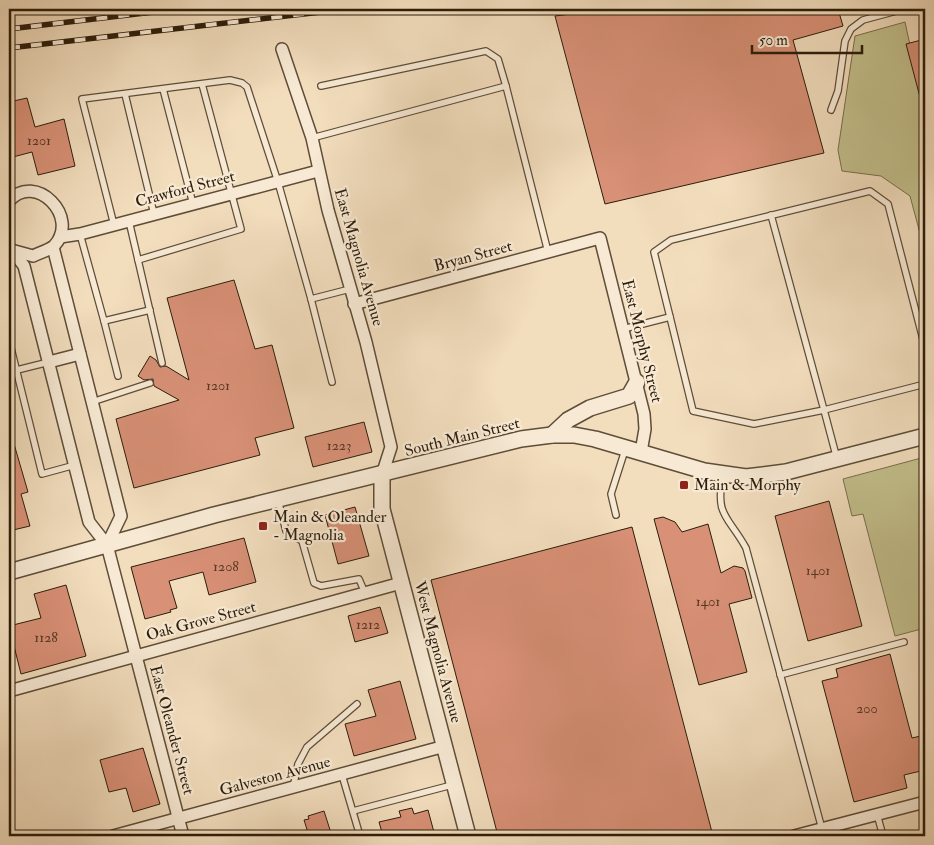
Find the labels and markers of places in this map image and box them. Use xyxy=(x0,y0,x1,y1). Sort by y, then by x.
place label: Main & Morphy xyxy=(694,475,802,496)
marker: Main & Morphy xyxy=(678,479,690,491)
place label: Main & Oleander - Magnolia xyxy=(273,507,387,545)
marker: Main & Oleander - Magnolia xyxy=(257,520,269,532)

